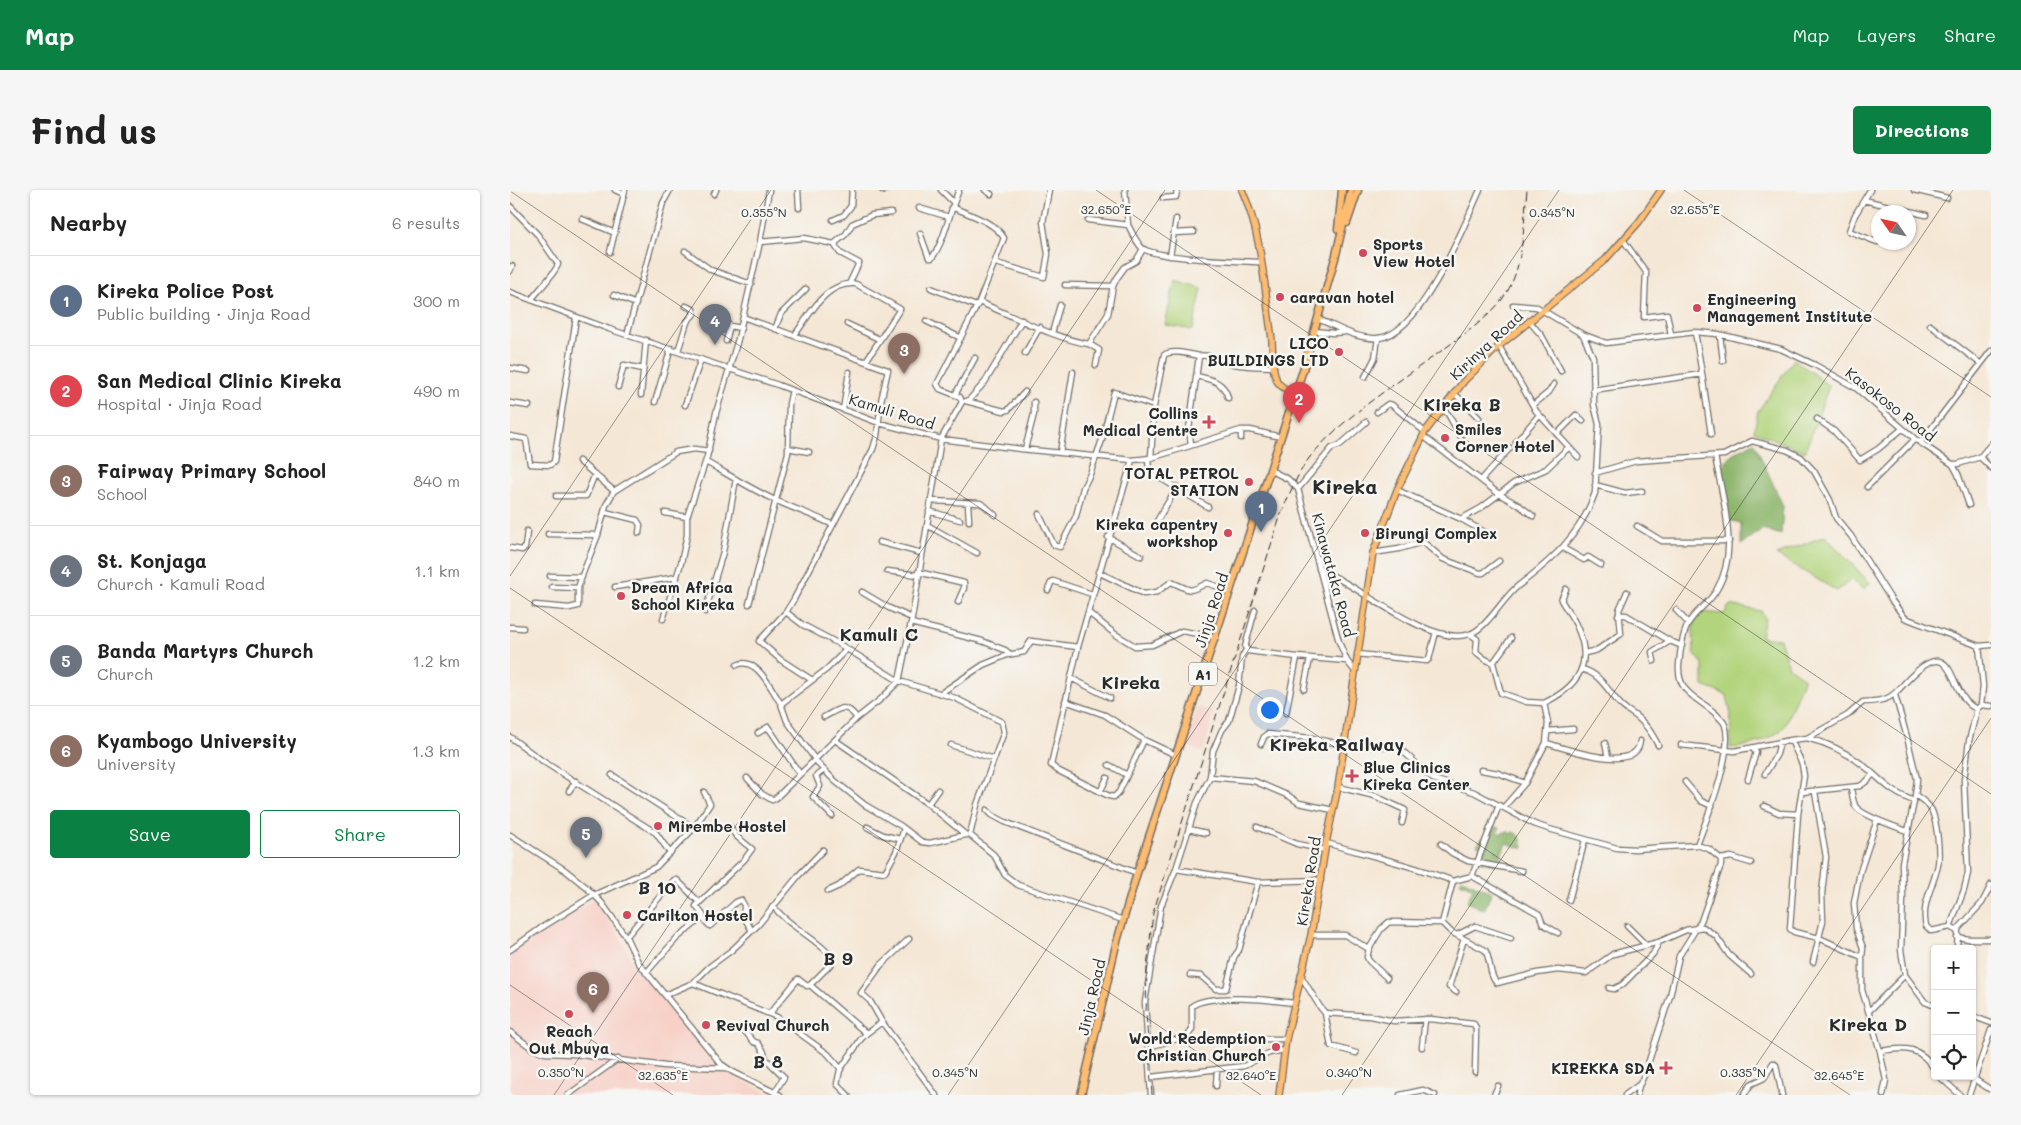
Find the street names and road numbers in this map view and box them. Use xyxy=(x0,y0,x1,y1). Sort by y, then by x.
street label: Kirinya Road xyxy=(1445,306,1527,384)
street label: Kasokoso Road xyxy=(1842,362,1940,446)
street label: Kamuli Road xyxy=(846,388,938,434)
street label: Kinawataka Road xyxy=(1308,511,1360,639)
street label: Jinja Road xyxy=(1189,570,1233,650)
road number: A1 xyxy=(1189,662,1217,686)
street label: Kireka Road xyxy=(1291,835,1325,927)
street label: Jinja Road xyxy=(1073,957,1109,1037)

